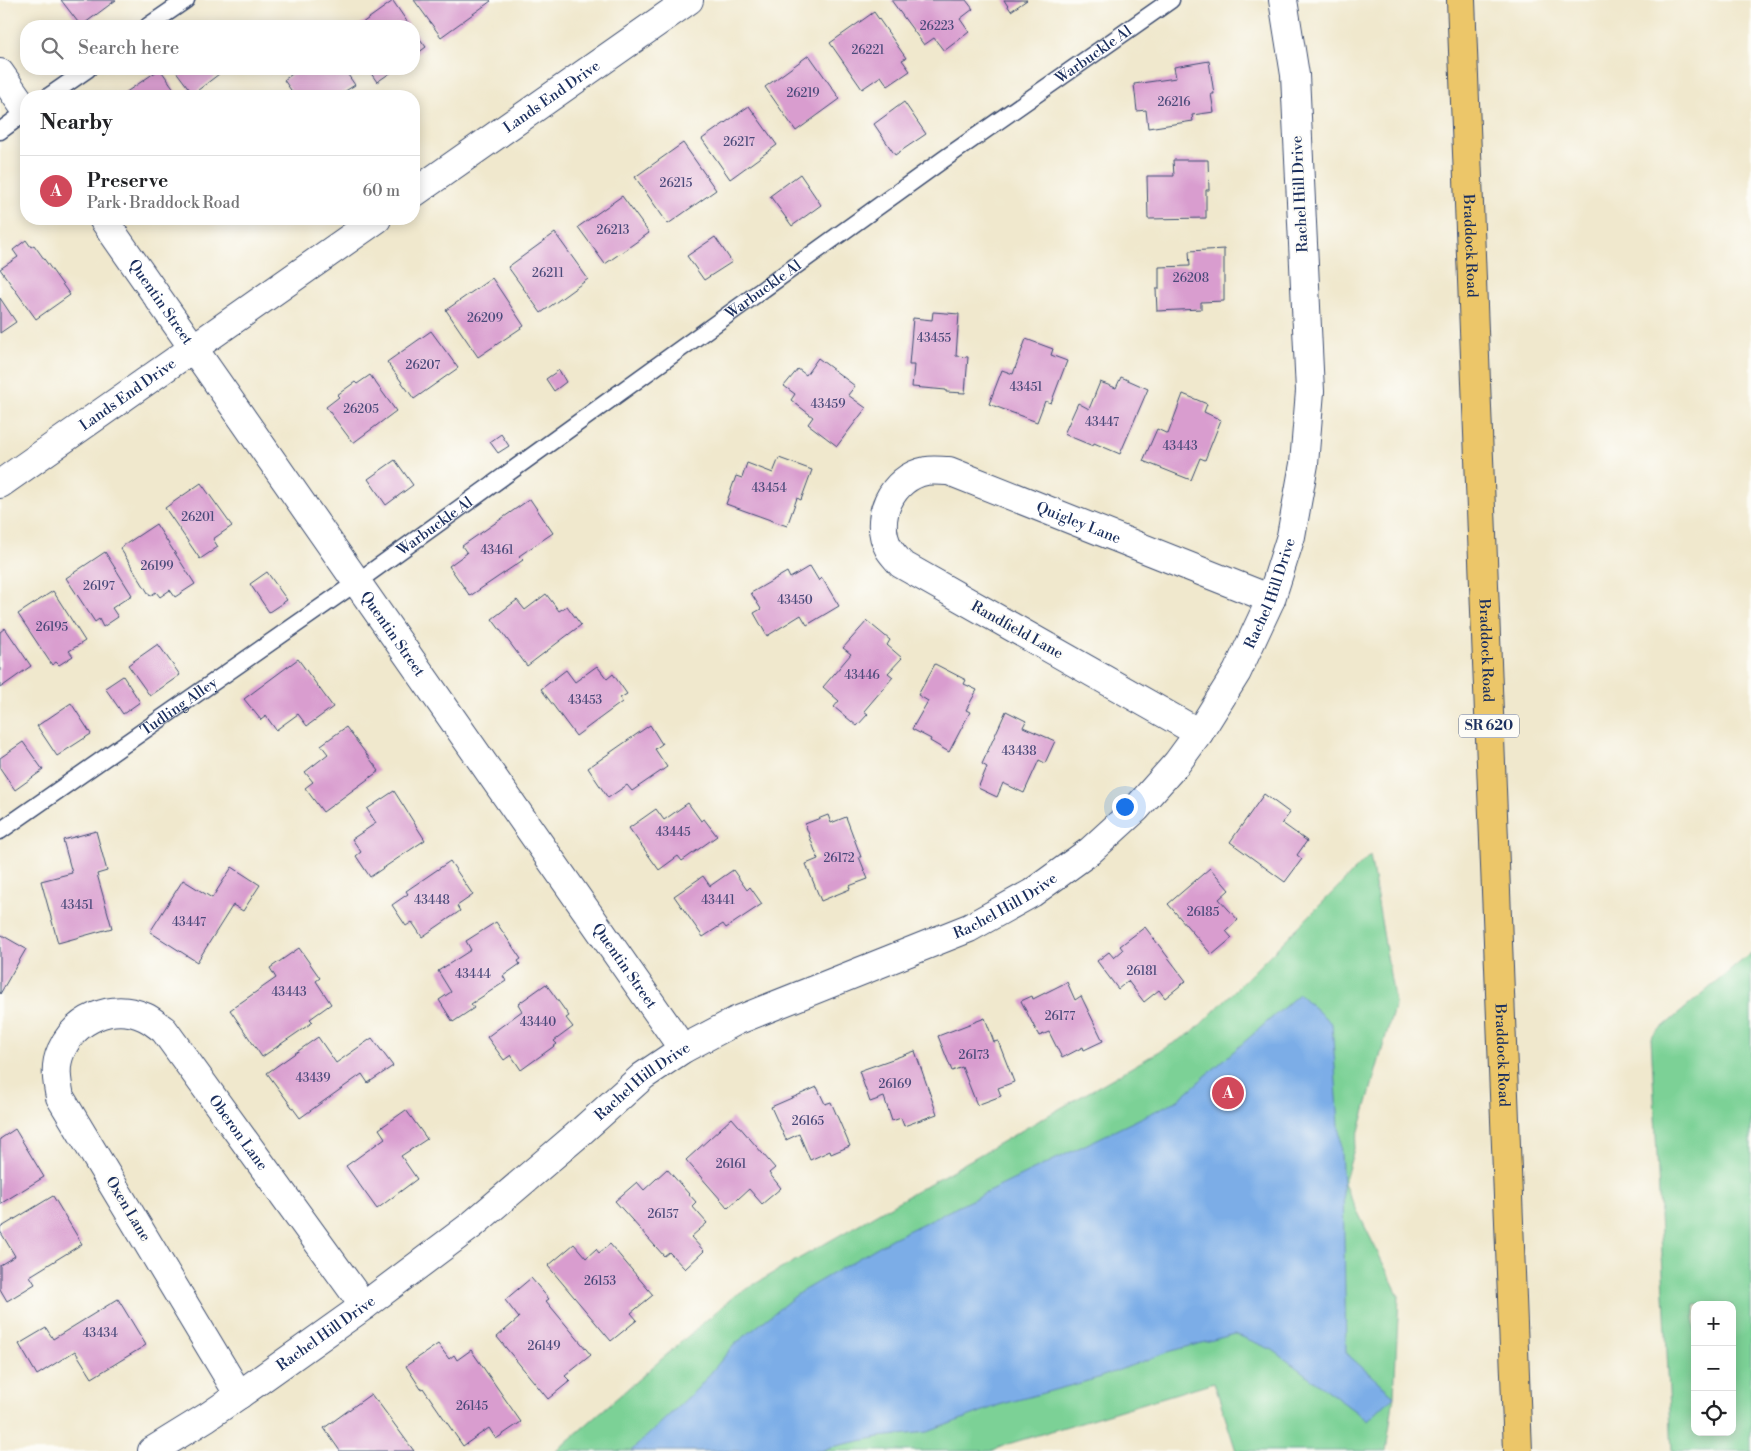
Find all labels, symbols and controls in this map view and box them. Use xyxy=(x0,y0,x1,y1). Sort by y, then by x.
house number: 26223 xyxy=(920,19,955,34)
search box xyxy=(20,20,420,75)
street label: Warbuckle Al xyxy=(1051,21,1136,88)
icon: search xyxy=(38,34,66,62)
text: Search here xyxy=(78,36,179,60)
house number: 26221 xyxy=(851,43,885,58)
street label: Lands End Drive xyxy=(499,56,604,137)
house number: 26219 xyxy=(786,86,820,101)
house number: 26216 xyxy=(1157,95,1191,110)
text: Nearby xyxy=(40,110,113,136)
house number: 26217 xyxy=(723,135,755,150)
street label: Rachel Hill Drive xyxy=(1287,135,1313,253)
text: Preserve xyxy=(87,169,168,193)
house number: 26215 xyxy=(660,176,693,191)
text: A xyxy=(50,181,62,201)
text: 60 m xyxy=(362,181,400,201)
text: Park · Braddock Road xyxy=(87,193,240,213)
street label: Braddock Road xyxy=(1459,193,1482,298)
house number: 26213 xyxy=(597,223,630,238)
street label: Quentin Street xyxy=(124,255,198,349)
street label: Warbuckle Al xyxy=(721,255,805,324)
house number: 26211 xyxy=(532,266,565,281)
house number: 26208 xyxy=(1173,271,1209,286)
house number: 26209 xyxy=(467,311,503,326)
house number: 43455 xyxy=(917,331,952,346)
street label: Lands End Drive xyxy=(76,354,180,435)
house number: 26207 xyxy=(406,358,440,373)
house number: 43451 xyxy=(1010,380,1043,395)
house number: 43459 xyxy=(811,397,845,412)
house number: 26205 xyxy=(343,402,379,417)
house number: 43447 xyxy=(1085,415,1119,430)
house number: 43443 xyxy=(1162,439,1198,454)
house number: 43454 xyxy=(751,481,787,496)
street label: Warbuckle Al xyxy=(392,492,477,560)
street label: Quigley Lane xyxy=(1034,497,1124,548)
house number: 26201 xyxy=(181,510,216,525)
street label: Rachel Hill Drive xyxy=(1240,536,1299,652)
house number: 43461 xyxy=(480,543,514,558)
house number: 26199 xyxy=(140,559,174,574)
house number: 26197 xyxy=(83,579,115,594)
street label: Quentin Street xyxy=(356,587,430,681)
house number: 43450 xyxy=(777,593,813,608)
street label: Randfield Lane xyxy=(968,597,1066,663)
street label: Braddock Road xyxy=(1475,597,1498,703)
house number: 26195 xyxy=(36,620,69,635)
house number: 43446 xyxy=(844,668,880,683)
street label: Tudling Alley xyxy=(137,672,222,740)
house number: 43453 xyxy=(568,693,603,708)
road number: SR 620 xyxy=(1459,714,1519,738)
house number: 43438 xyxy=(1001,744,1037,759)
your location xyxy=(1112,794,1138,820)
house number: 43445 xyxy=(655,825,691,840)
house number: 26172 xyxy=(823,851,855,866)
street label: Rachel Hill Drive xyxy=(950,869,1061,943)
house number: 43448 xyxy=(414,893,450,908)
house number: 43441 xyxy=(701,893,736,908)
house number: 43451 xyxy=(61,898,94,913)
house number: 26185 xyxy=(1187,905,1220,920)
house number: 43447 xyxy=(172,915,206,930)
street label: Quentin Street xyxy=(588,919,662,1013)
house number: 26181 xyxy=(1127,964,1158,979)
house number: 43444 xyxy=(455,967,491,982)
house number: 43443 xyxy=(271,985,307,1000)
street label: Braddock Road xyxy=(1491,1002,1514,1108)
house number: 26177 xyxy=(1045,1009,1075,1024)
house number: 43440 xyxy=(520,1015,556,1030)
street label: Rachel Hill Drive xyxy=(590,1038,693,1125)
house number: 26173 xyxy=(959,1048,990,1063)
house number: 43439 xyxy=(296,1071,331,1086)
pin: A xyxy=(1212,1074,1244,1112)
house number: 26169 xyxy=(878,1077,912,1092)
street label: Oberon Lane xyxy=(205,1091,272,1174)
house number: 26165 xyxy=(792,1114,825,1129)
house number: 26161 xyxy=(716,1157,747,1172)
street label: Oxen Lane xyxy=(101,1173,155,1245)
house number: 26157 xyxy=(647,1207,679,1222)
house number: 26153 xyxy=(584,1274,616,1289)
street label: Rachel Hill Drive xyxy=(273,1291,379,1375)
map controls xyxy=(1691,1301,1736,1436)
button: + xyxy=(1691,1301,1736,1346)
house number: 43434 xyxy=(82,1326,118,1341)
house number: 26149 xyxy=(528,1339,560,1354)
button: − xyxy=(1691,1346,1736,1391)
button: locate xyxy=(1691,1391,1736,1436)
house number: 26145 xyxy=(456,1399,488,1414)

